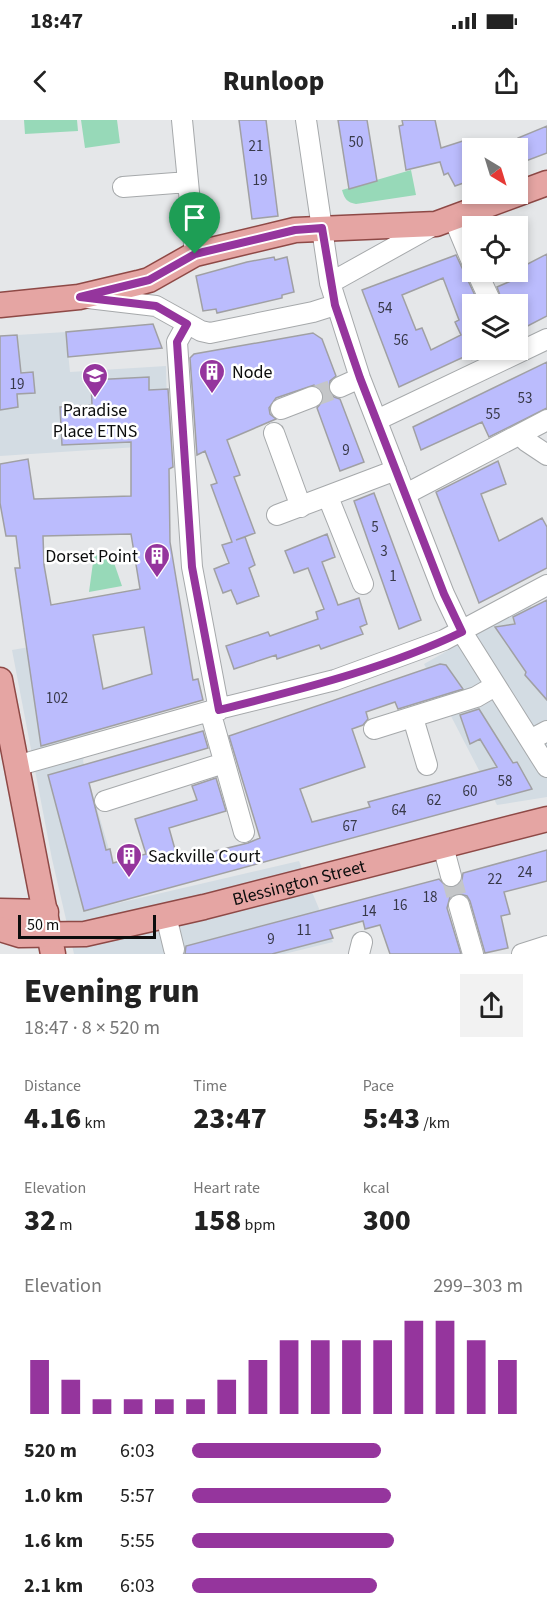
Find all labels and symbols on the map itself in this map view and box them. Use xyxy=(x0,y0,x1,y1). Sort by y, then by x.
house number: 50 xyxy=(349,132,363,153)
house number: 21 xyxy=(249,136,263,157)
north arrow xyxy=(462,138,528,204)
house number: 19 xyxy=(253,170,267,191)
pin xyxy=(169,192,220,254)
house number: 54 xyxy=(378,298,393,319)
house number: 56 xyxy=(394,330,408,351)
building icon: Node xyxy=(197,357,227,395)
place label: Node xyxy=(232,360,272,385)
school or university icon: Paradise Place ETNS xyxy=(80,361,110,399)
house number: 19 xyxy=(10,374,24,395)
house number: 53 xyxy=(518,388,532,409)
place label: Paradise Place ETNS xyxy=(53,398,137,444)
house number: 55 xyxy=(486,404,500,425)
house number: 9 xyxy=(342,440,350,461)
house number: 5 xyxy=(371,517,379,538)
building icon: Dorset Point xyxy=(142,541,172,579)
house number: 3 xyxy=(380,541,388,562)
place label: Dorset Point xyxy=(45,544,138,569)
house number: 1 xyxy=(389,566,397,587)
house number: 102 xyxy=(46,688,68,709)
house number: 58 xyxy=(498,771,512,792)
house number: 60 xyxy=(463,781,477,802)
house number: 62 xyxy=(427,790,441,811)
house number: 64 xyxy=(392,800,407,821)
house number: 67 xyxy=(343,816,357,837)
building icon: Sackville Court xyxy=(114,841,144,879)
place label: Sackville Court xyxy=(148,844,261,869)
street label: Blessington Street xyxy=(230,854,369,912)
house number: 24 xyxy=(518,862,533,883)
house number: 22 xyxy=(488,869,502,890)
house number: 18 xyxy=(423,887,437,908)
house number: 16 xyxy=(393,895,407,916)
house number: 14 xyxy=(362,901,377,922)
scale bar xyxy=(18,912,156,940)
house number: 11 xyxy=(297,920,311,941)
house number: 9 xyxy=(267,929,275,950)

